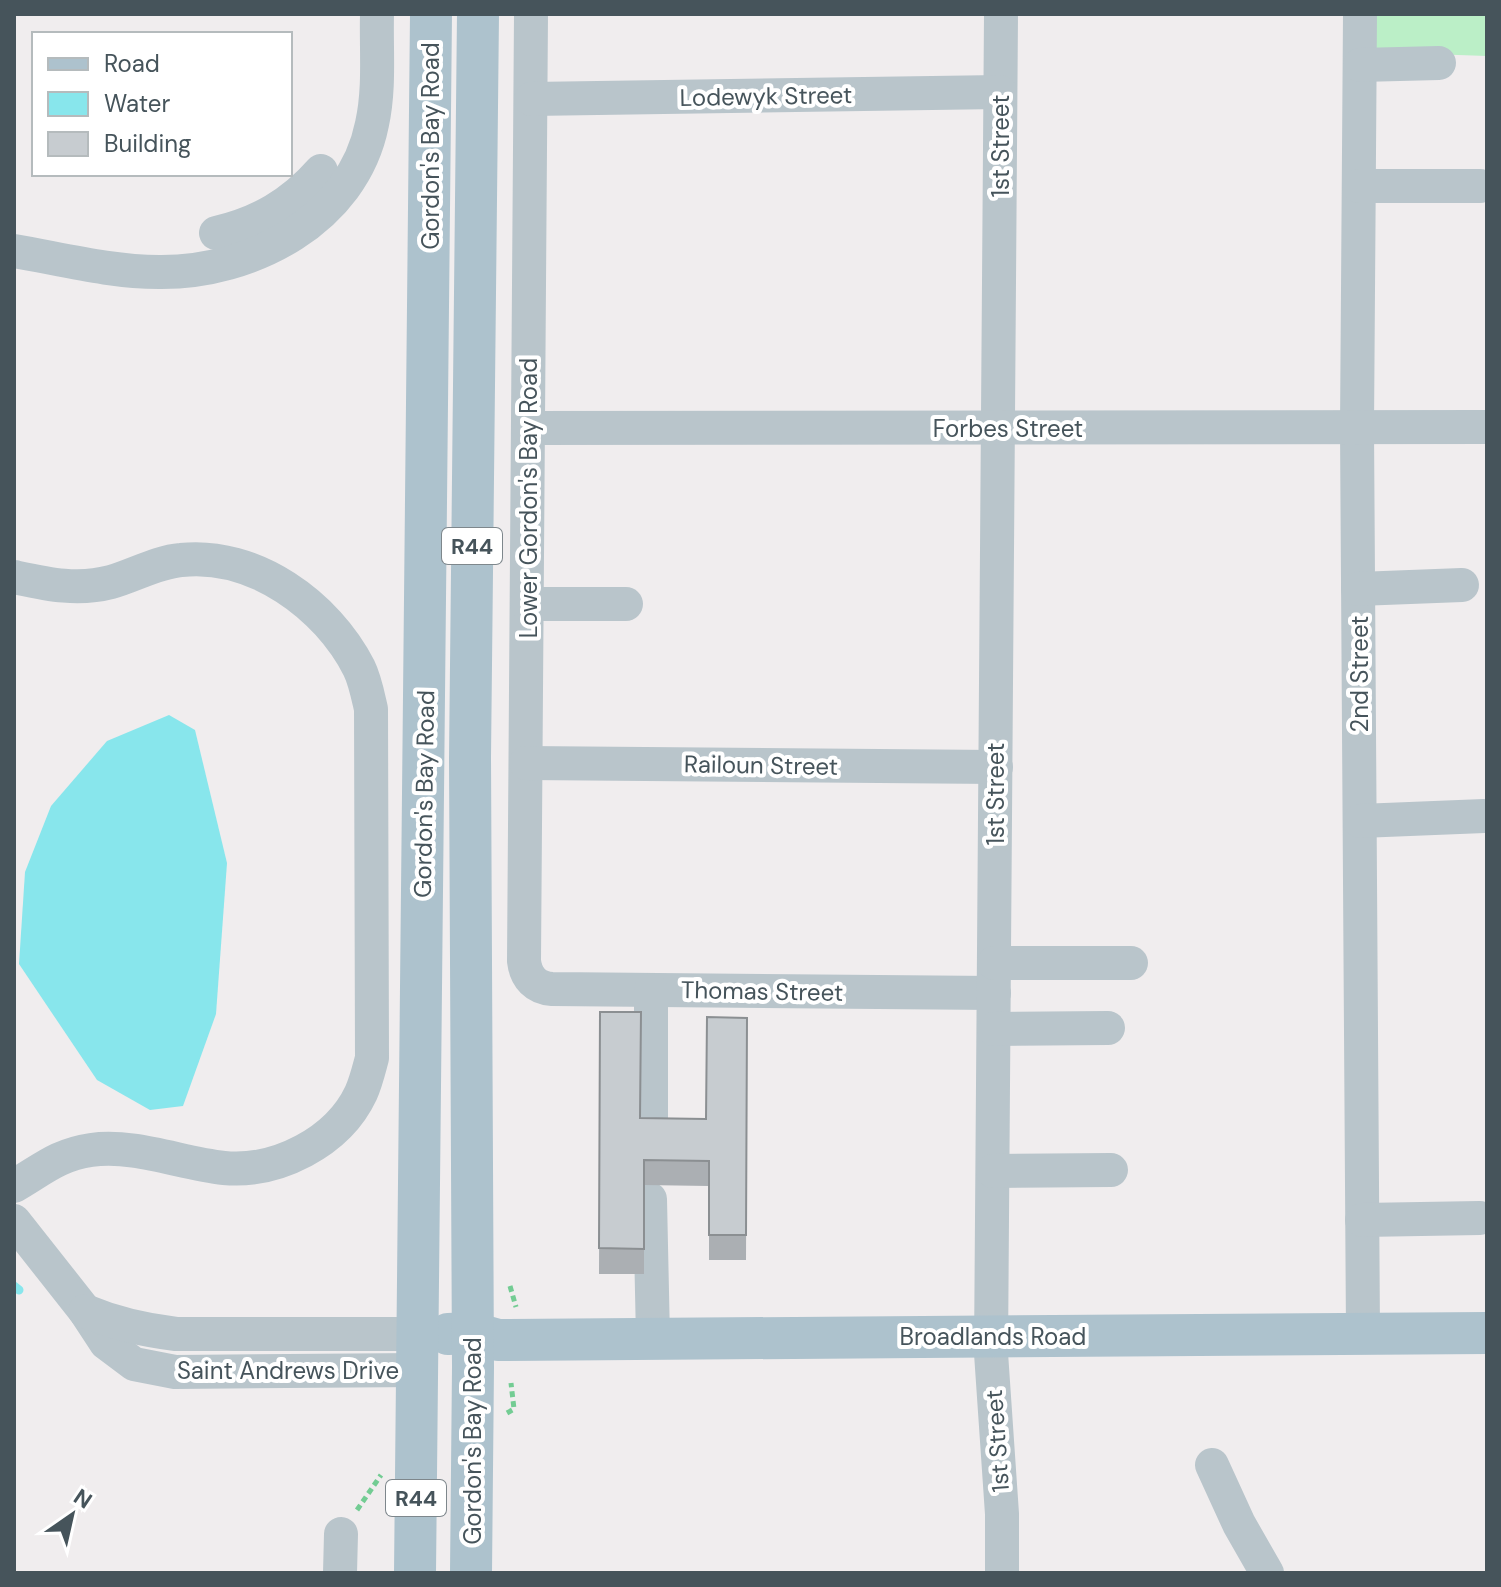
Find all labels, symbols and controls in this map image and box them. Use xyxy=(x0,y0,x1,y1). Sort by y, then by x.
legend xyxy=(32,32,292,176)
street label: Gordon's Bay Road xyxy=(415,42,446,250)
text: Road xyxy=(104,48,160,79)
street label: Lodewyk Street xyxy=(679,79,853,113)
text: Water xyxy=(104,88,170,119)
street label: 1st Street xyxy=(985,95,1016,197)
text: Building xyxy=(104,128,191,159)
street label: Lower Gordon's Bay Road xyxy=(513,358,544,638)
street label: Forbes Street xyxy=(933,413,1083,444)
road number: R44 xyxy=(442,528,502,564)
street label: 2nd Street xyxy=(1344,615,1375,733)
street label: Gordon's Bay Road xyxy=(407,690,441,898)
street label: 1st Street xyxy=(980,743,1011,845)
street label: Railoun Street xyxy=(684,748,838,782)
street label: Thomas Street xyxy=(681,974,843,1008)
street label: Broadlands Road xyxy=(900,1321,1086,1352)
street label: Gordon's Bay Road xyxy=(457,1337,488,1545)
street label: Saint Andrews Drive xyxy=(177,1355,399,1386)
street label: 1st Street xyxy=(978,1389,1016,1493)
north arrow xyxy=(32,1475,112,1555)
road number: R44 xyxy=(386,1480,446,1516)
text: N xyxy=(68,1482,98,1515)

